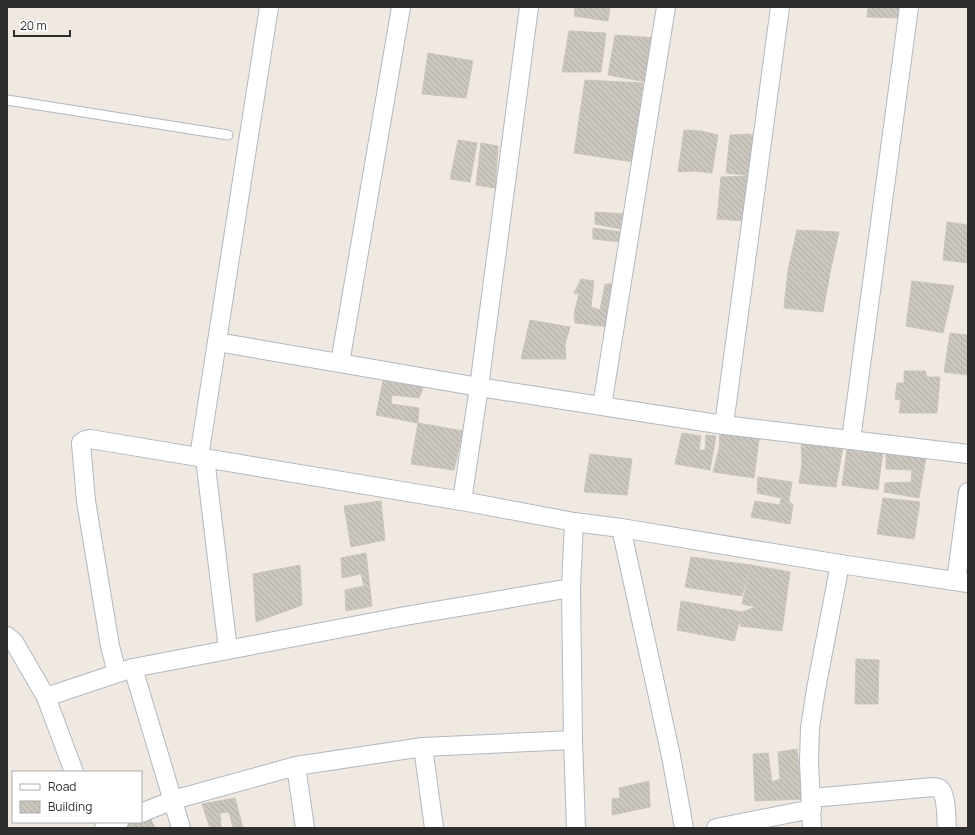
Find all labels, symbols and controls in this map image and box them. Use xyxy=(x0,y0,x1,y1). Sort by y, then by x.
scale bar xyxy=(14,12,70,38)
text: 20 m xyxy=(20,17,47,34)
legend xyxy=(12,771,142,823)
text: Road xyxy=(48,778,76,795)
text: Building xyxy=(48,798,92,815)

